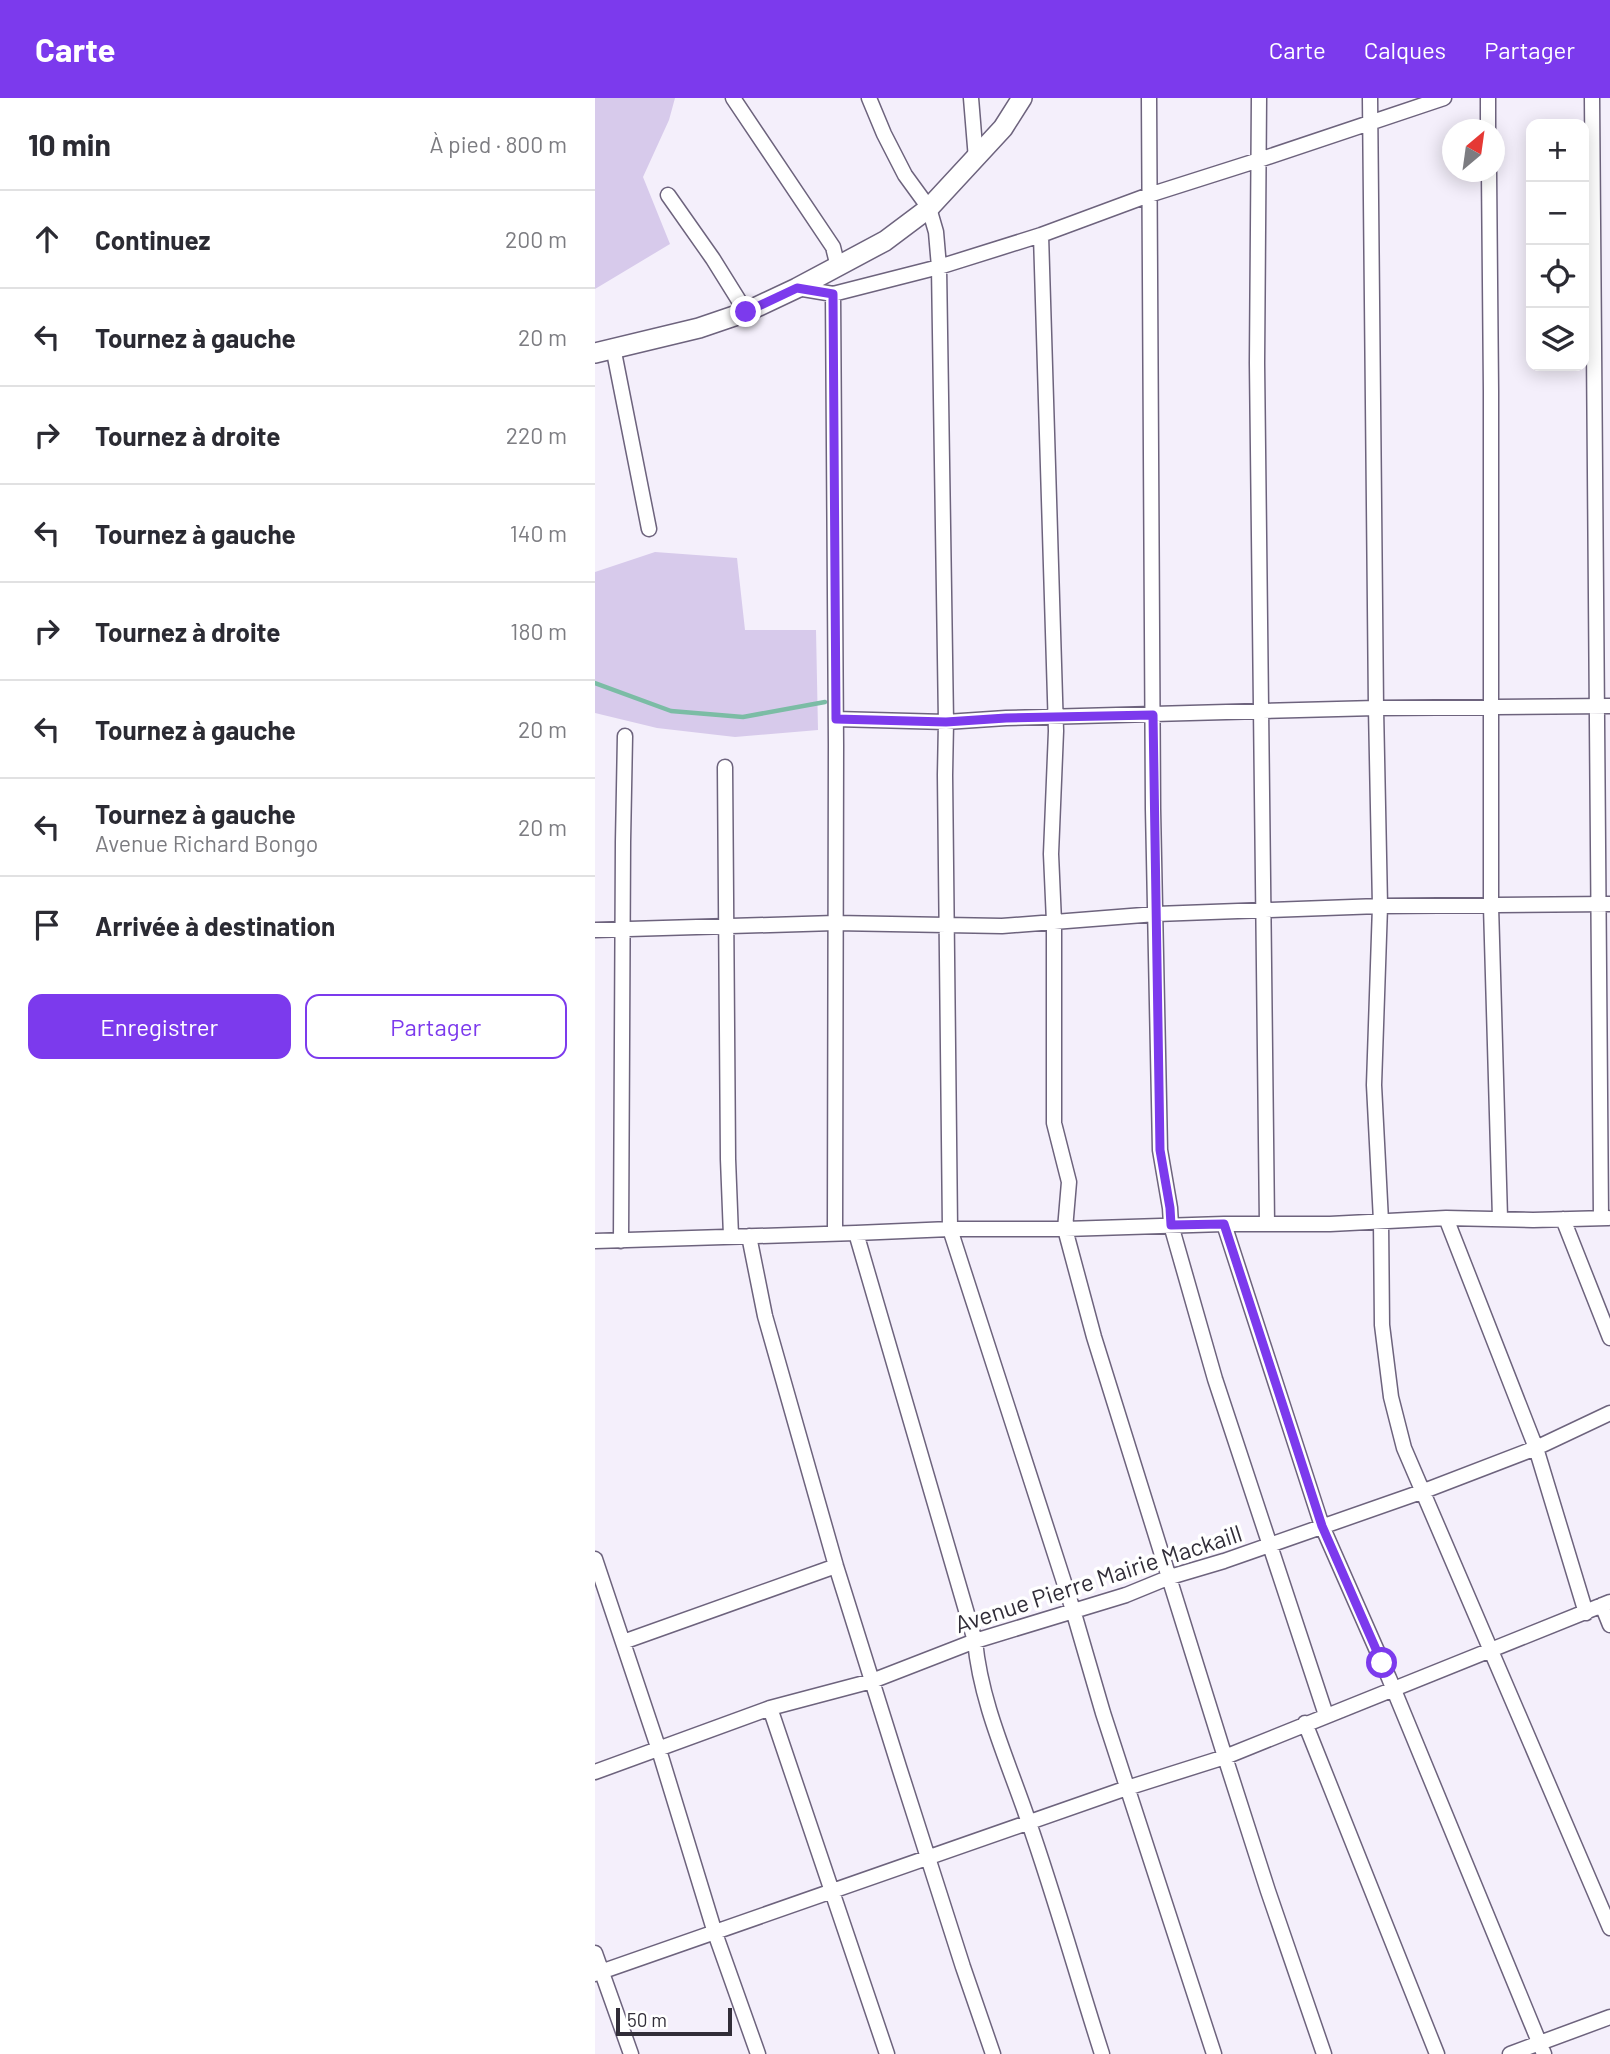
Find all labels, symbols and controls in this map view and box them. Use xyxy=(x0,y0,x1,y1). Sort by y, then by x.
text: Carte xyxy=(35,29,116,69)
text: Carte xyxy=(1269,35,1326,64)
text: Calques xyxy=(1364,35,1446,64)
text: Partager xyxy=(1484,35,1575,64)
north arrow xyxy=(1442,119,1505,182)
map controls xyxy=(1526,119,1589,371)
button: + xyxy=(1526,119,1589,182)
text: 10 min xyxy=(28,126,111,162)
text: À pied · 800 m xyxy=(429,130,567,158)
button: − xyxy=(1526,182,1589,245)
icon: ahead xyxy=(28,220,66,258)
text: Continuez xyxy=(95,224,211,255)
text: 200 m xyxy=(505,225,567,253)
button: locate xyxy=(1526,245,1589,308)
route end xyxy=(730,296,761,327)
button: layers xyxy=(1526,308,1589,371)
icon: left xyxy=(28,318,66,356)
text: Tournez à gauche xyxy=(95,322,296,353)
text: 20 m xyxy=(518,323,567,351)
icon: right xyxy=(28,416,66,454)
text: Tournez à droite xyxy=(95,420,280,451)
text: 220 m xyxy=(506,421,567,449)
icon: left xyxy=(28,514,66,552)
text: Tournez à gauche xyxy=(95,518,296,549)
text: 140 m xyxy=(510,519,567,547)
icon: right xyxy=(28,612,66,650)
text: Tournez à droite xyxy=(95,616,280,647)
text: 180 m xyxy=(510,617,567,645)
icon: left xyxy=(28,710,66,748)
text: Tournez à gauche xyxy=(95,714,296,745)
text: 20 m xyxy=(518,715,567,743)
text: Tournez à gauche xyxy=(95,798,296,829)
icon: left xyxy=(28,808,66,846)
text: 20 m xyxy=(518,813,567,841)
text: Avenue Richard Bongo xyxy=(95,829,318,857)
icon: arrive xyxy=(28,906,66,944)
text: Arrivée à destination xyxy=(95,910,335,941)
button: Enregistrer xyxy=(28,994,291,1059)
button: Partager xyxy=(305,994,567,1059)
street label: Avenue Pierre Mairie Mackaill xyxy=(951,1518,1245,1638)
route start xyxy=(1366,1647,1397,1678)
scale bar xyxy=(616,2005,731,2037)
text: 50 m xyxy=(627,2008,667,2031)

